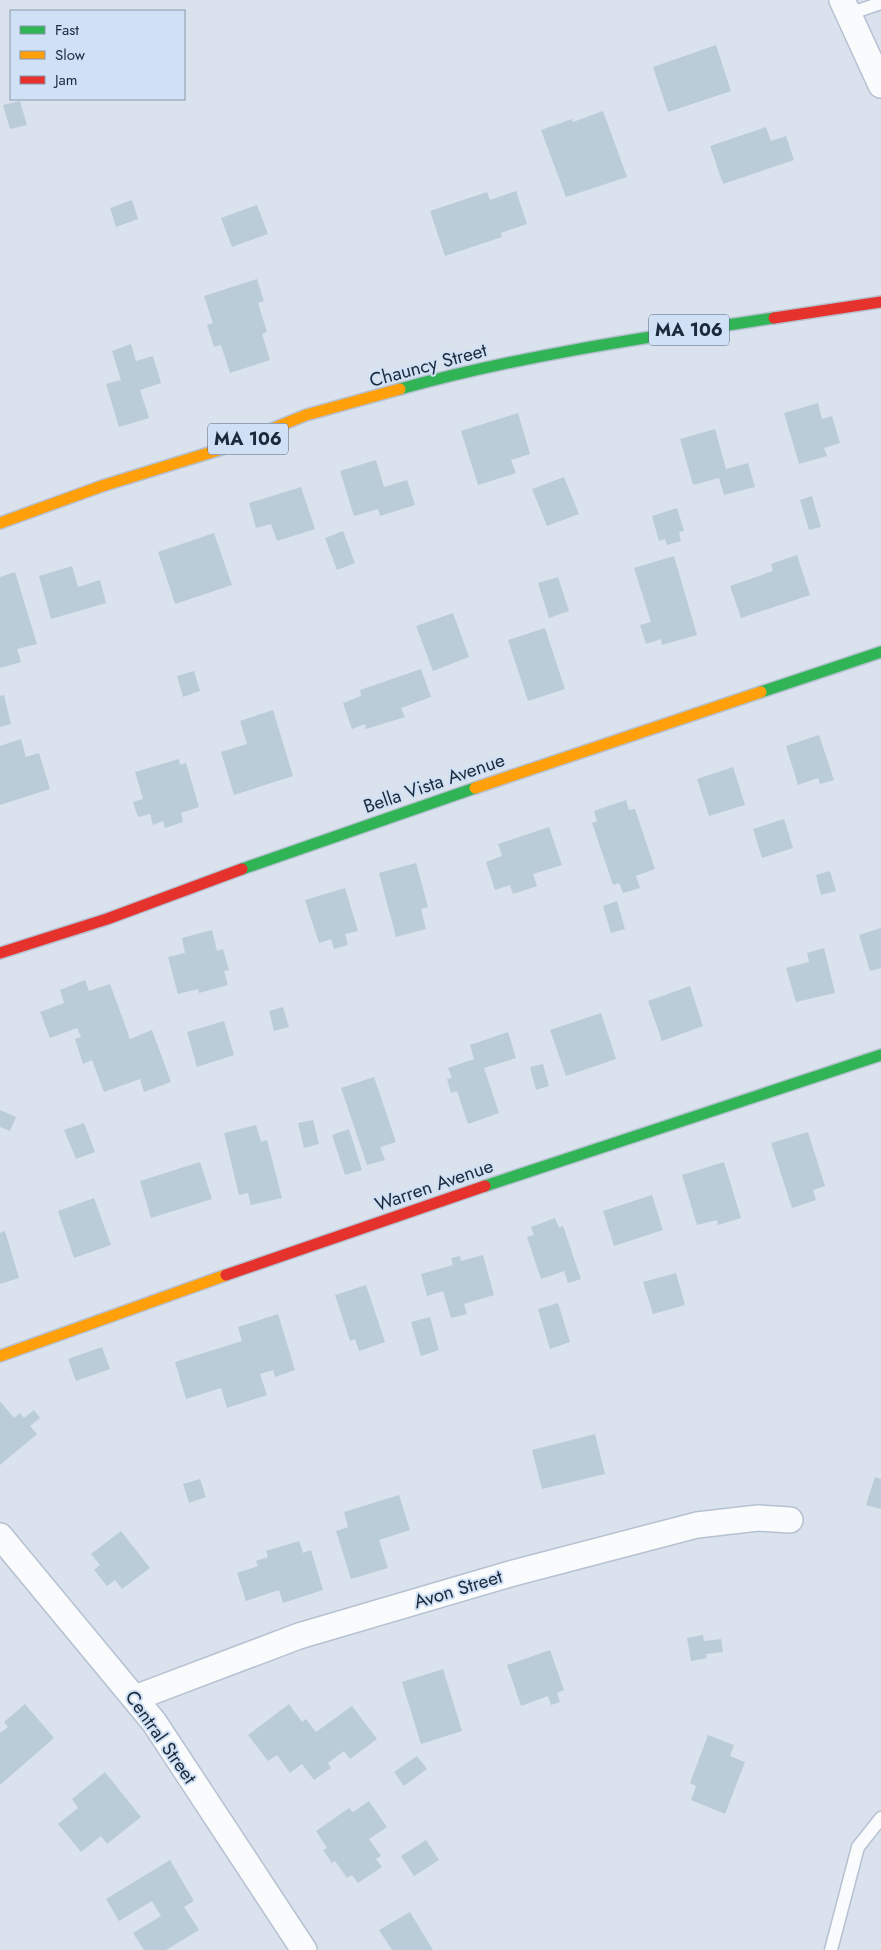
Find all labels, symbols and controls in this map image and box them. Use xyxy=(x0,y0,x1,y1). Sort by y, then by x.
legend xyxy=(10,10,185,100)
text: Fast xyxy=(55,19,79,41)
text: Slow xyxy=(55,44,86,66)
text: Jam xyxy=(53,69,78,91)
road number: MA 106 xyxy=(649,314,729,346)
street label: Chauncy Street xyxy=(366,336,490,394)
road number: MA 106 xyxy=(208,424,288,454)
street label: Bella Vista Avenue xyxy=(360,746,508,820)
street label: Warren Avenue xyxy=(371,1152,497,1218)
street label: Avon Street xyxy=(411,1563,506,1615)
street label: Central Street xyxy=(119,1685,203,1789)

